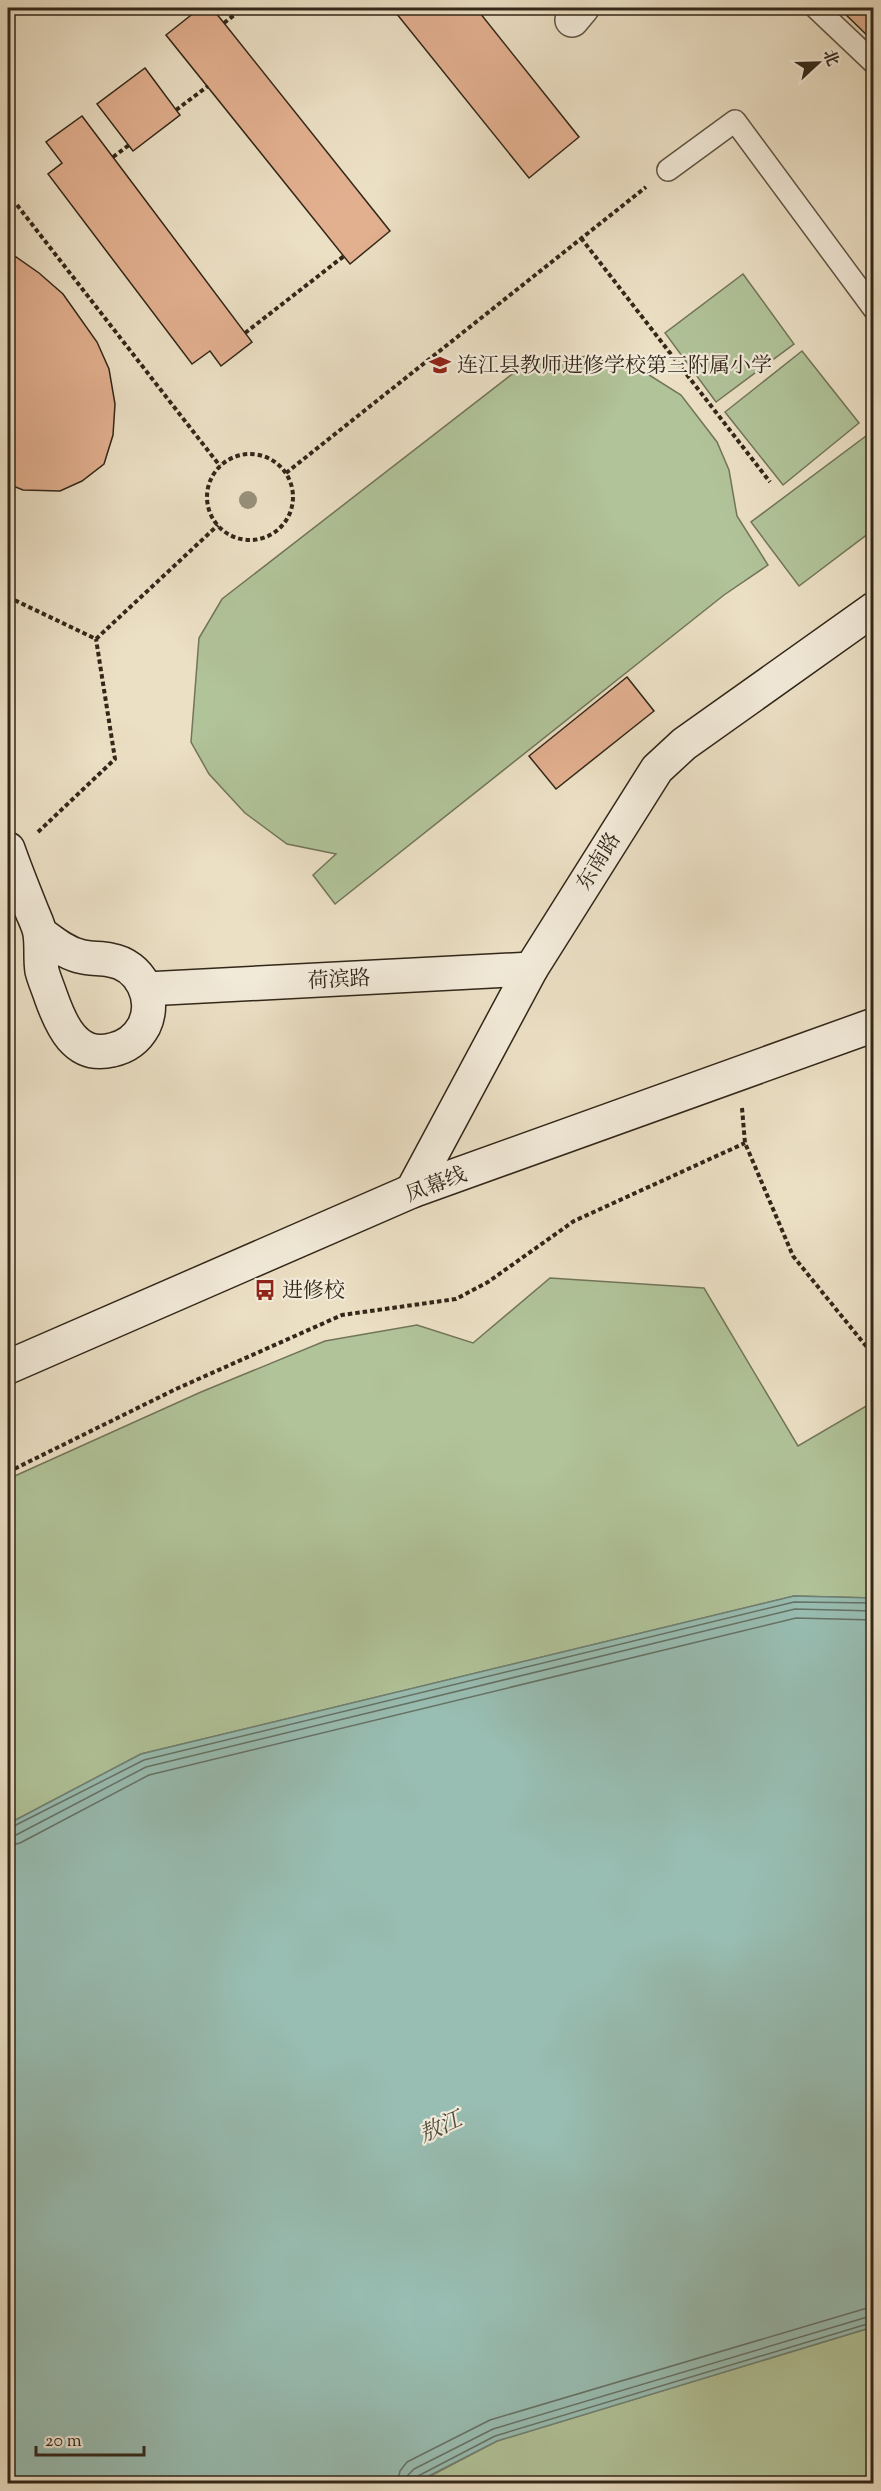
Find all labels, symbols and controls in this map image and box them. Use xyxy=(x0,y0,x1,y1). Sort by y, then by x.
north arrow xyxy=(788,33,848,93)
text: 北 xyxy=(816,47,843,70)
place label: 连江县教师进修学校第三附属小学 xyxy=(457,352,772,382)
school or university icon: 连江县教师进修学校第三附属小学 xyxy=(428,353,452,377)
street label: 东南路 xyxy=(570,827,629,897)
street label: 荷滨路 xyxy=(307,964,371,998)
street label: 凤幕线 xyxy=(402,1161,472,1211)
place label: 进修校 xyxy=(282,1277,345,1307)
bus stop icon: 进修校 xyxy=(253,1278,277,1302)
water label: 敖江 xyxy=(415,2104,471,2152)
scale bar xyxy=(36,2419,144,2457)
text: 20 m xyxy=(45,2429,82,2455)

